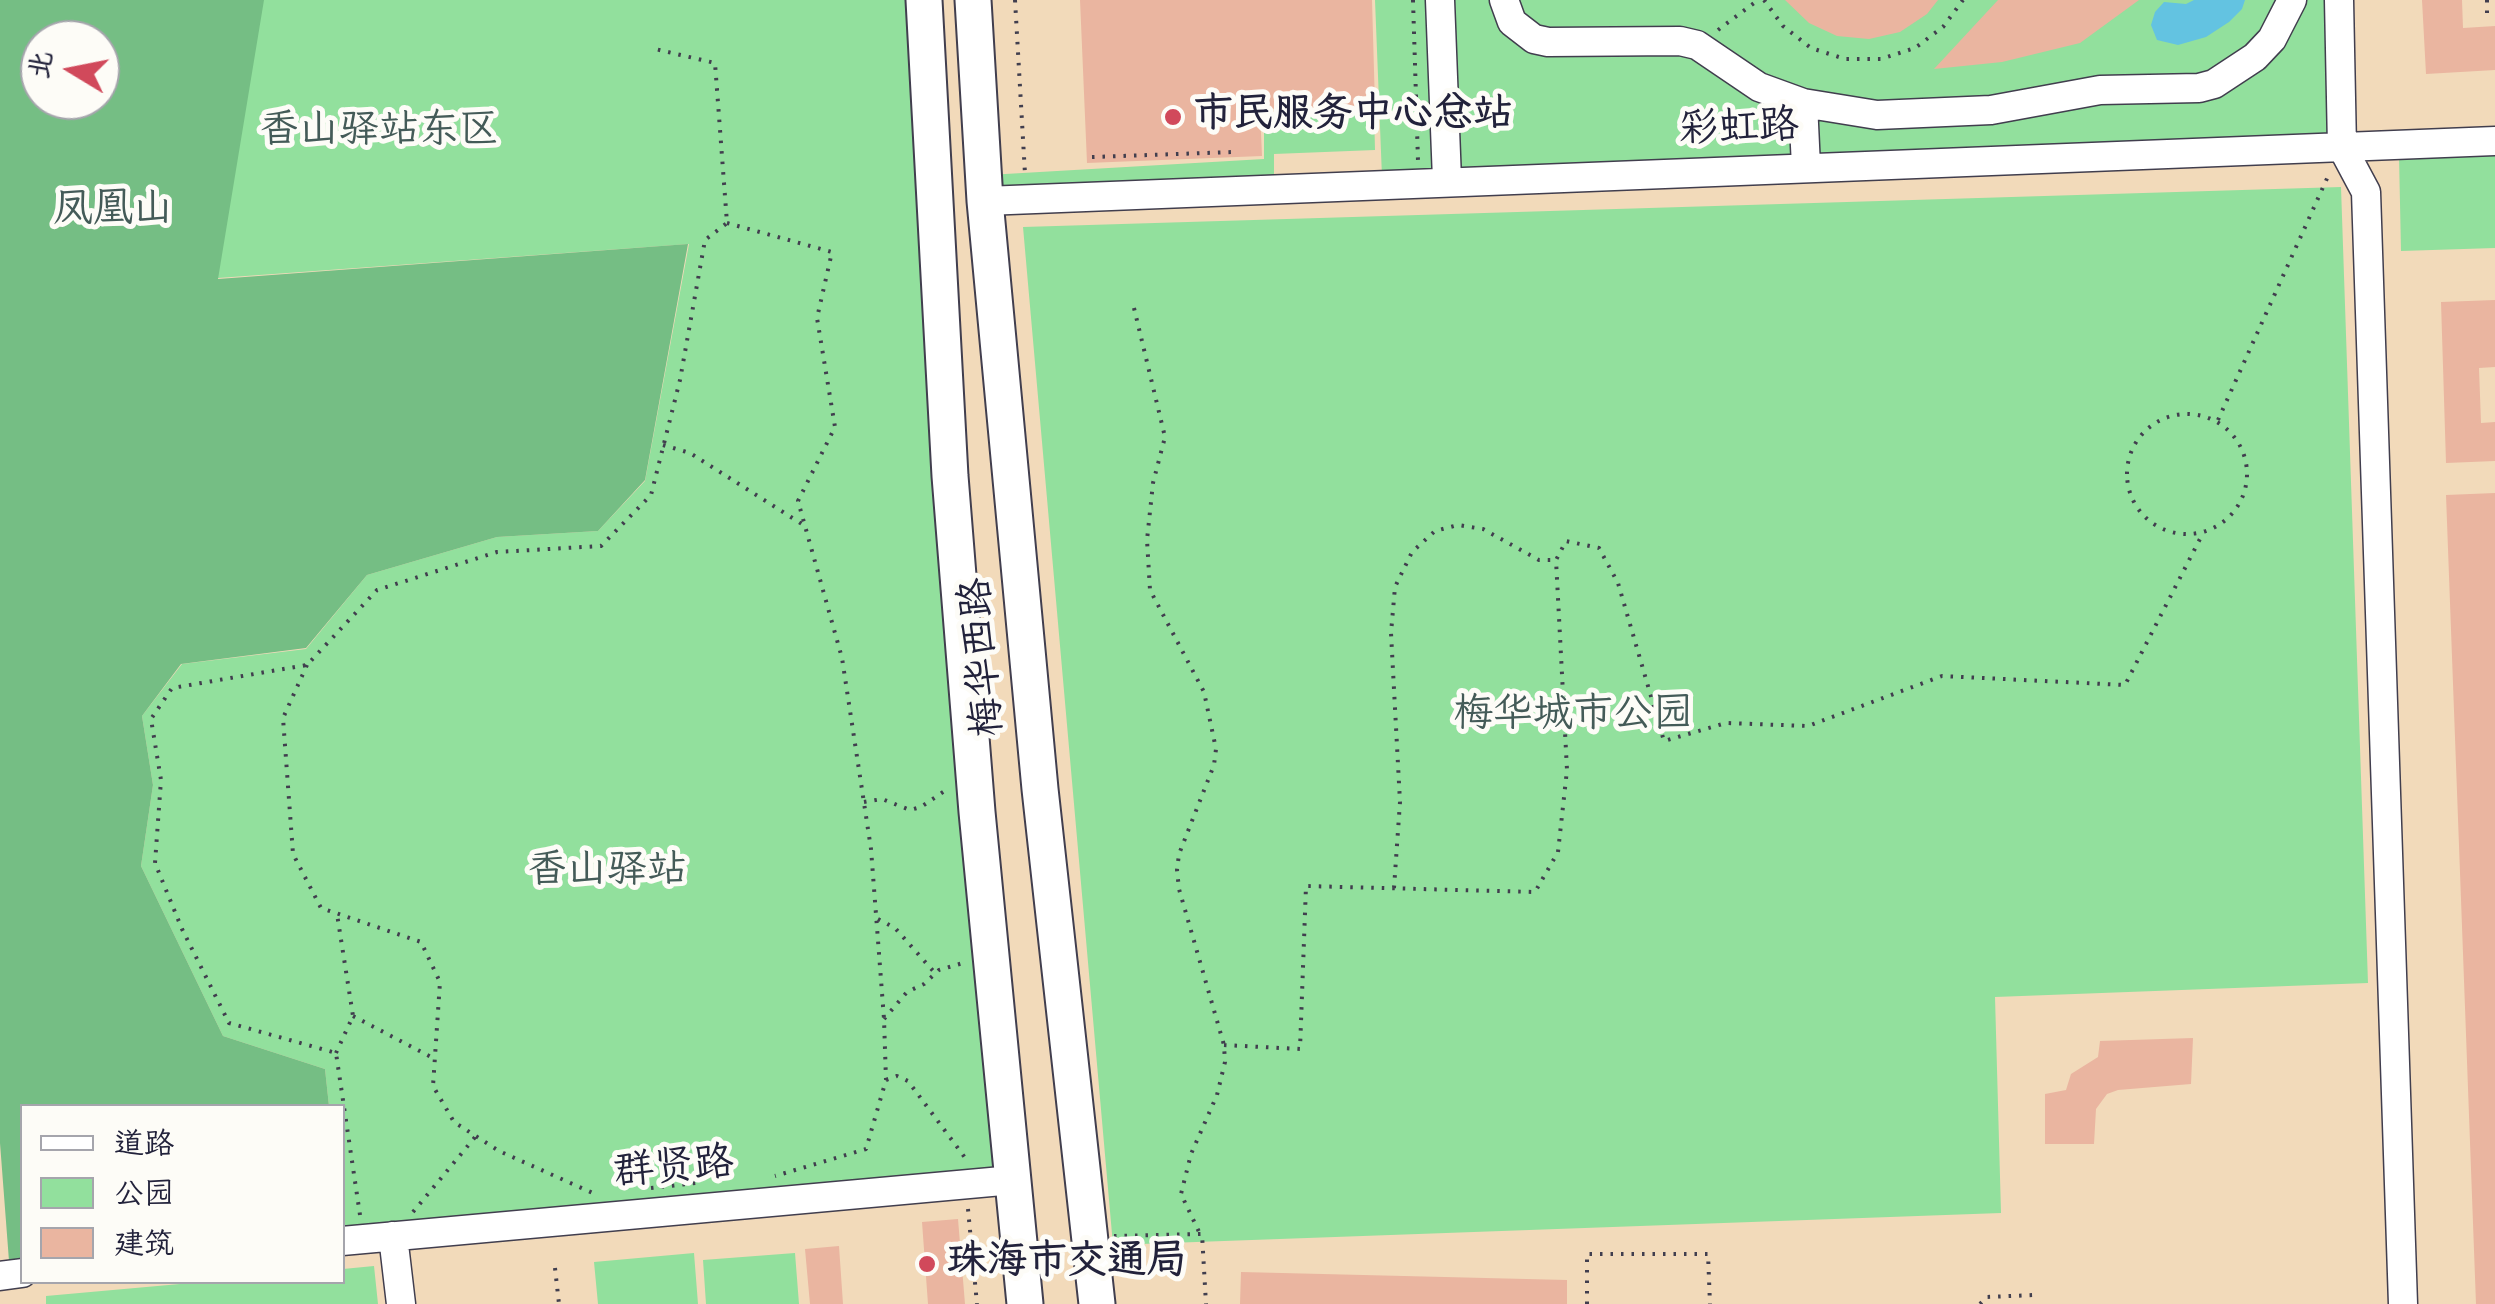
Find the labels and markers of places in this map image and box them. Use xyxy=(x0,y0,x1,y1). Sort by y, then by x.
place label: 市民服务中心总站 xyxy=(1193,93,1513,141)
marker: 市民服务中心总站 xyxy=(1162,106,1184,128)
place label: 珠海市交通局 xyxy=(947,1240,1187,1288)
marker: 珠海市交通局 xyxy=(916,1253,938,1275)

